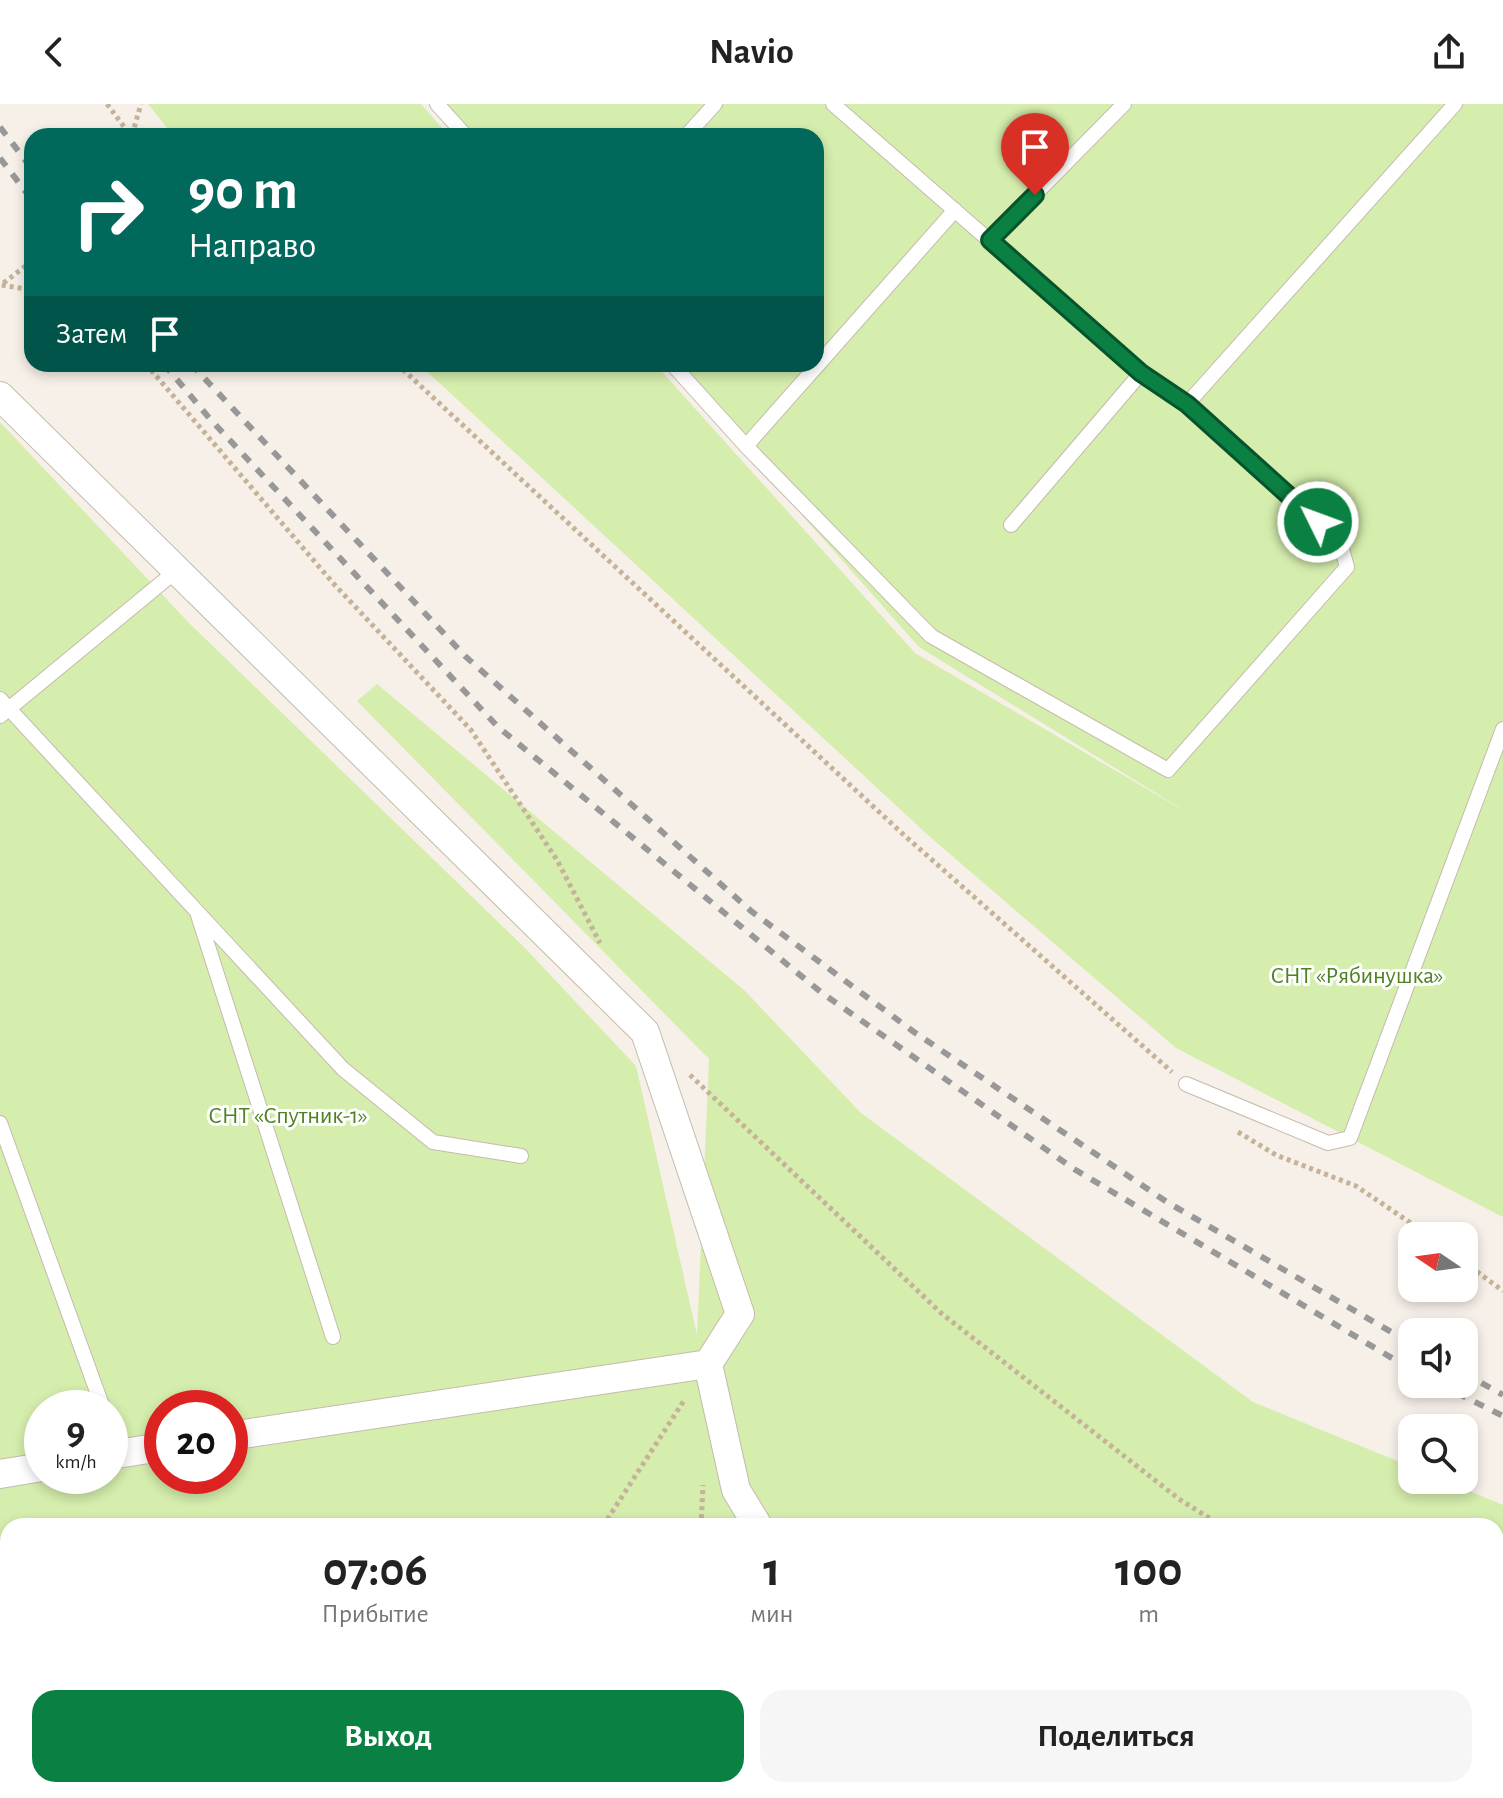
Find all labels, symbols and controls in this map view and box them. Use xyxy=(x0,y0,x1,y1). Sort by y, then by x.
icon: back xyxy=(32,30,76,74)
icon: share xyxy=(1427,30,1471,74)
text: Navio xyxy=(709,34,794,70)
pin xyxy=(1001,113,1069,195)
icon: arrive xyxy=(1013,125,1057,169)
icon: right xyxy=(56,160,160,264)
text: 90 m xyxy=(188,163,298,219)
text: Направо xyxy=(188,228,316,264)
icon: arrive xyxy=(143,312,187,356)
text: Затем xyxy=(56,319,127,349)
position arrow xyxy=(1276,480,1360,564)
park label: СНТ «Рябинушка» xyxy=(1270,964,1444,988)
park label: СНТ «Спутник-1» xyxy=(208,1104,368,1128)
north arrow xyxy=(1398,1222,1478,1302)
map controls xyxy=(1398,1222,1478,1494)
button: sound xyxy=(1398,1318,1478,1398)
speed limit sign: 20 xyxy=(144,1390,248,1494)
text: 9 xyxy=(66,1412,86,1452)
button: search xyxy=(1398,1414,1478,1494)
text: km/h xyxy=(55,1452,97,1472)
text: 07:06 xyxy=(323,1547,428,1595)
text: 1 xyxy=(763,1547,781,1595)
text: 100 xyxy=(1115,1547,1182,1595)
text: Прибытие xyxy=(322,1601,429,1627)
text: мин xyxy=(750,1601,794,1627)
text: m xyxy=(1138,1601,1159,1627)
button: Выход xyxy=(32,1690,744,1782)
button: Поделиться xyxy=(760,1690,1472,1782)

